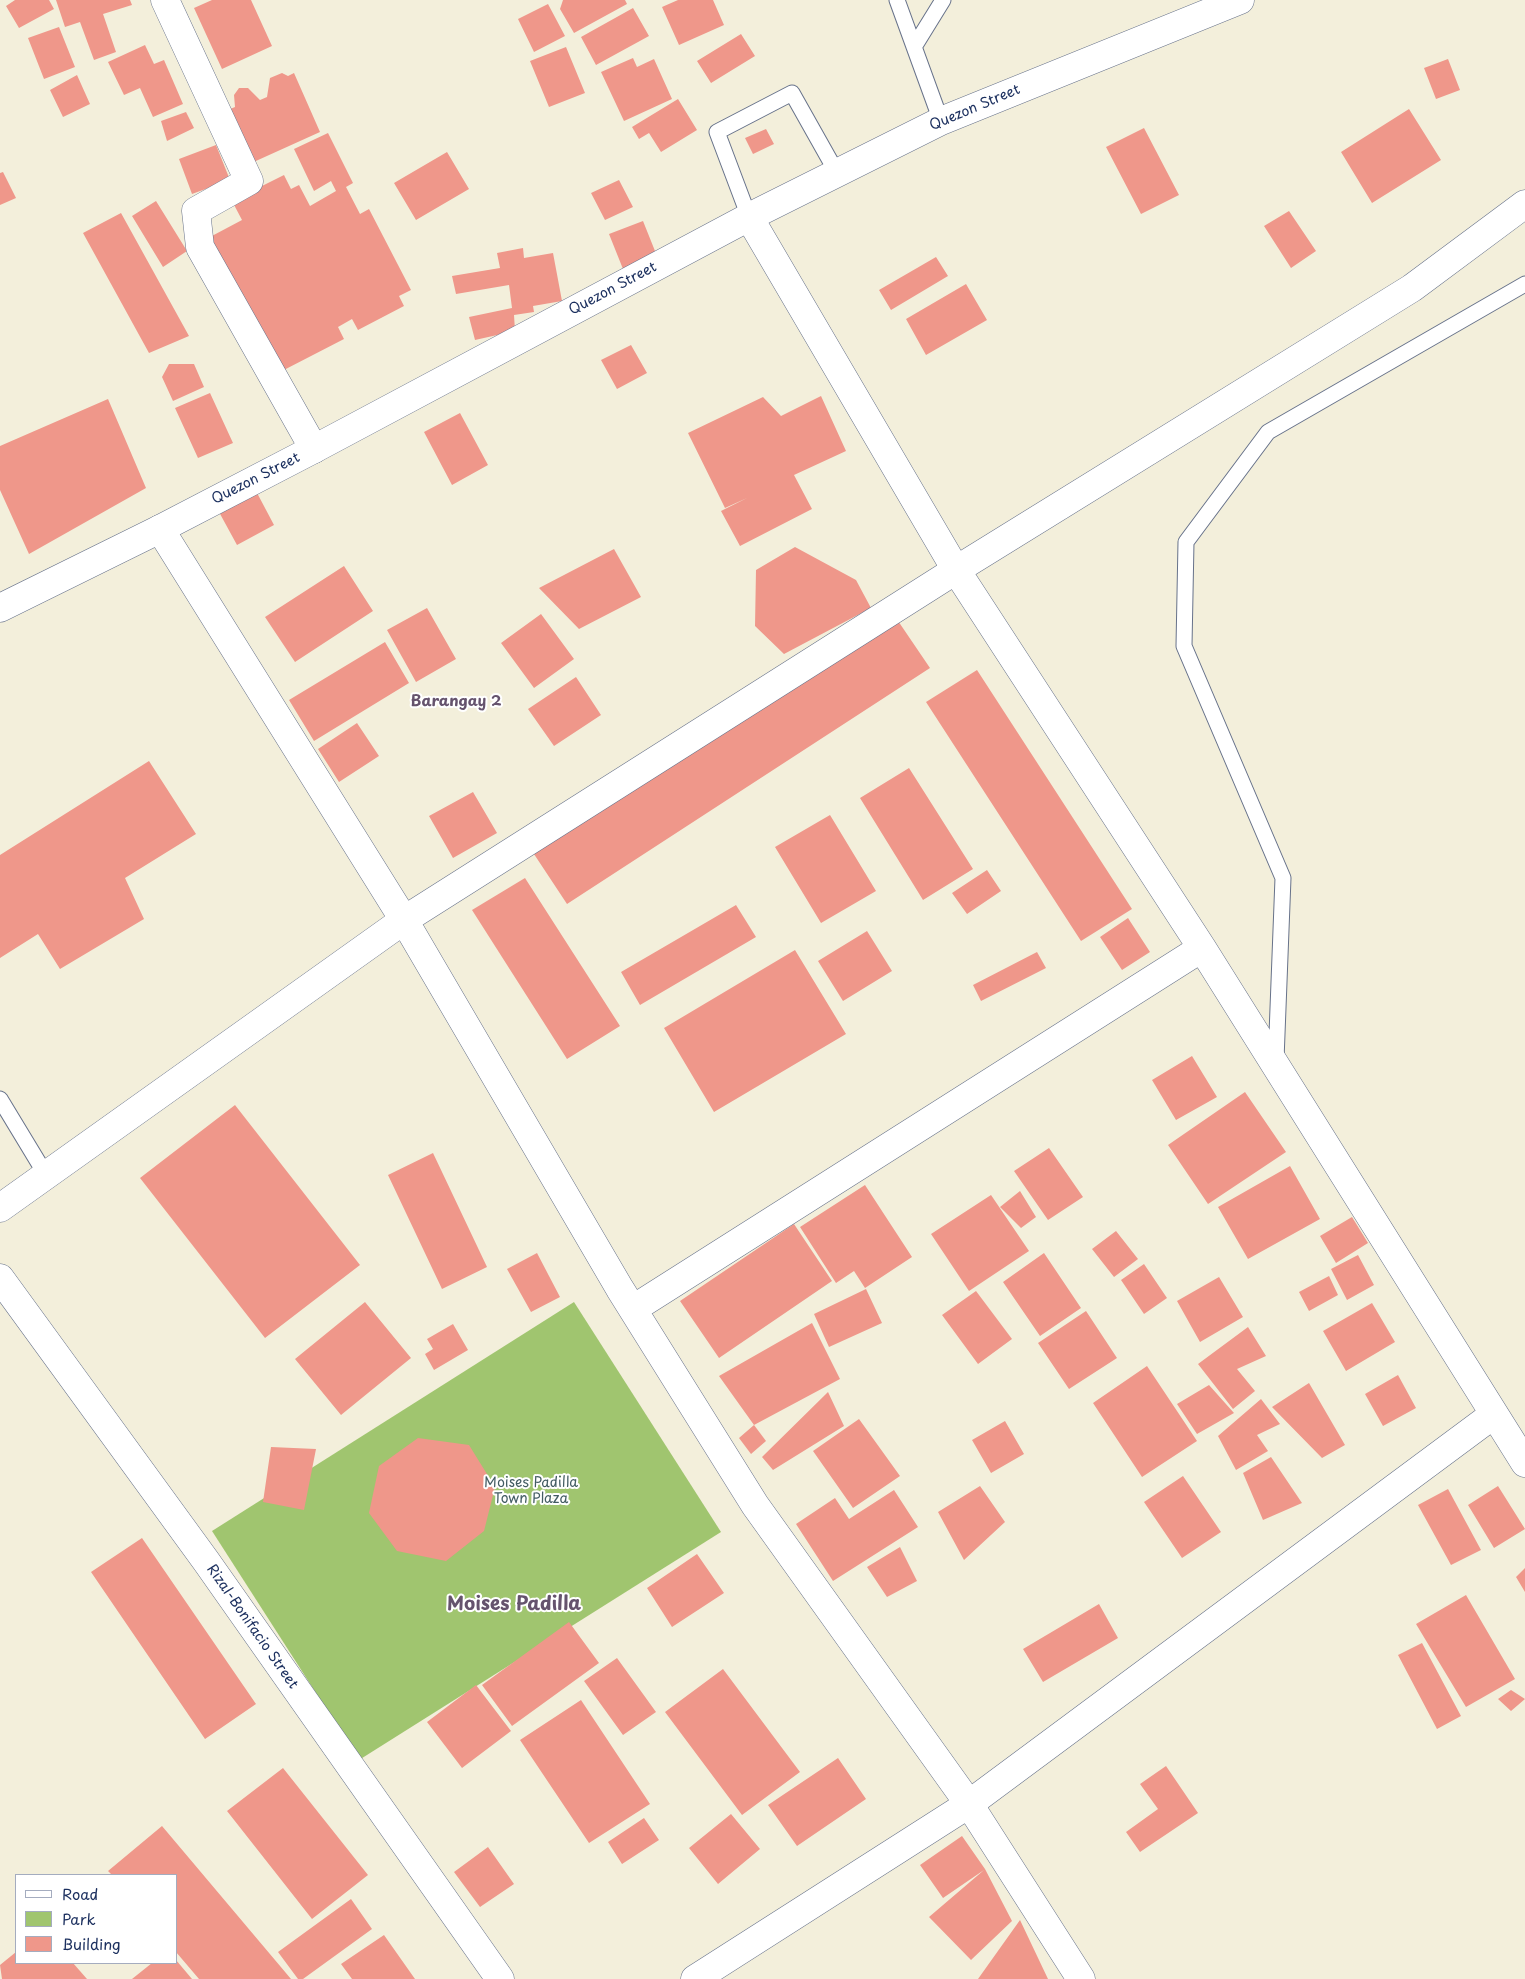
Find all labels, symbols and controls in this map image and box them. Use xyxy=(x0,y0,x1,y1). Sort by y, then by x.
street label: Quezon Street xyxy=(927,81,1023,135)
street label: Quezon Street xyxy=(566,259,660,319)
street label: Quezon Street xyxy=(209,450,303,508)
district label: Barangay 2 xyxy=(411,693,501,711)
park label: Moises Padilla Town Plaza xyxy=(484,1475,578,1508)
street label: Rizal-Bonifacio Street xyxy=(203,1562,301,1692)
district label: Moises Padilla xyxy=(447,1594,581,1616)
legend xyxy=(15,1874,178,1964)
text: Road xyxy=(62,1882,98,1905)
text: Park xyxy=(62,1907,96,1930)
text: Building xyxy=(62,1932,121,1955)

